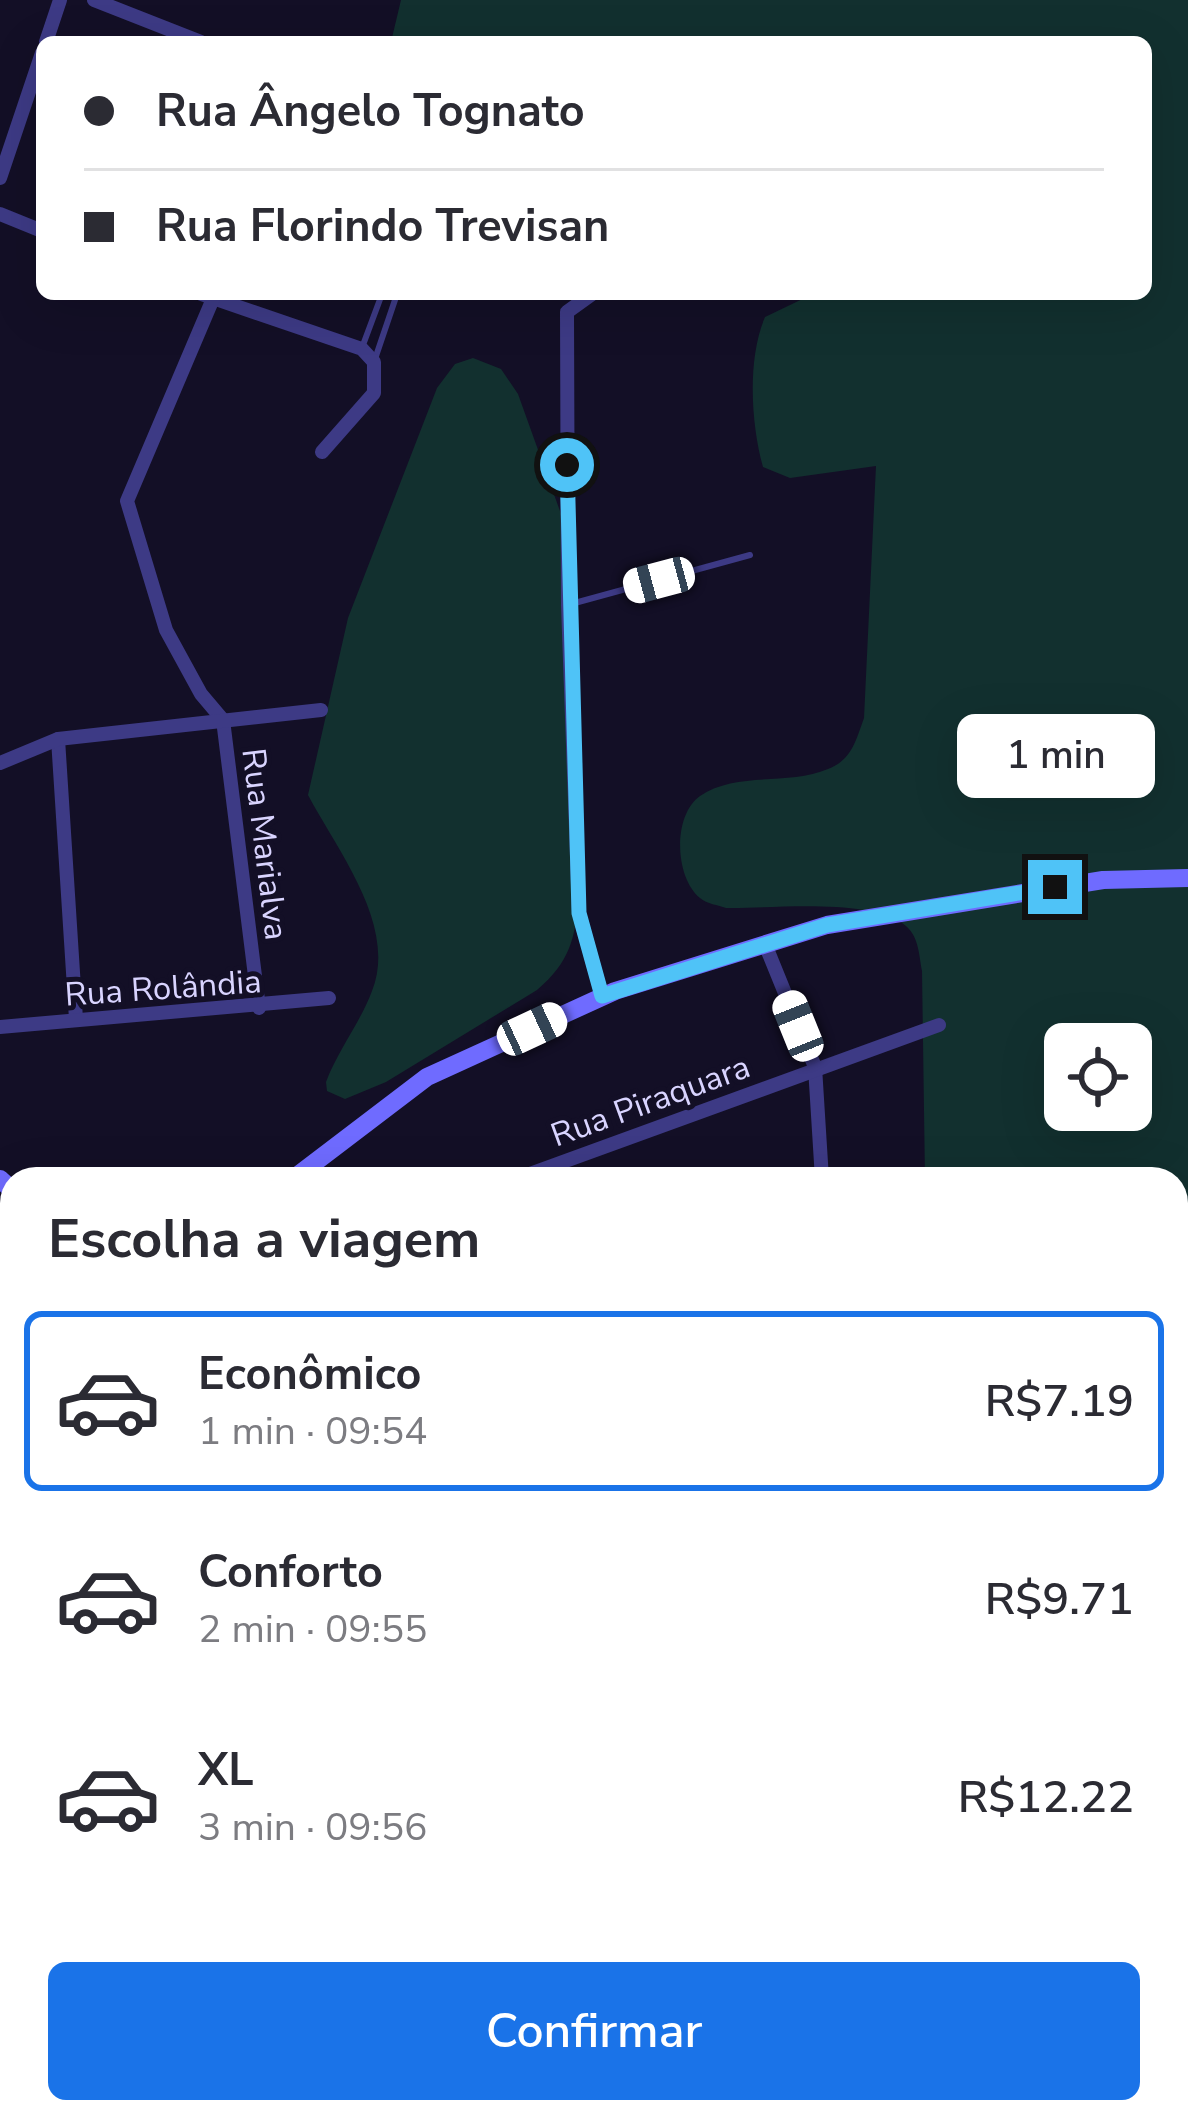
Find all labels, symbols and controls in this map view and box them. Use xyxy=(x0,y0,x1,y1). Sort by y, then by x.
text: Rua Ângelo Tognato xyxy=(156,81,585,142)
text: Rua Florindo Trevisan xyxy=(156,196,609,257)
route start xyxy=(540,438,594,492)
car xyxy=(620,553,698,607)
callout: 1 min xyxy=(956,713,1154,797)
text: 1 min xyxy=(1006,729,1106,782)
street label: Rua Marialva xyxy=(230,746,299,943)
route end xyxy=(1028,860,1082,914)
street label: Rua Rolândia xyxy=(63,959,263,1018)
car xyxy=(768,986,828,1066)
car xyxy=(492,997,572,1061)
map controls xyxy=(1044,1023,1152,1131)
button: locate xyxy=(1044,1023,1152,1131)
street label: Rua Piraquara xyxy=(545,1045,756,1158)
text: Escolha a viagem xyxy=(48,1202,480,1276)
text: Econômico xyxy=(198,1344,421,1405)
icon: car xyxy=(54,1347,162,1455)
text: R$7.19 xyxy=(985,1371,1134,1432)
text: 1 min · 09:54 xyxy=(198,1405,427,1458)
text: Conforto xyxy=(198,1542,383,1603)
icon: car xyxy=(54,1545,162,1653)
text: R$9.71 xyxy=(985,1569,1134,1630)
text: 2 min · 09:55 xyxy=(198,1603,427,1656)
text: XL xyxy=(198,1740,254,1801)
icon: car xyxy=(54,1743,162,1851)
text: R$12.22 xyxy=(958,1767,1134,1828)
text: 3 min · 09:56 xyxy=(198,1801,427,1854)
button: Confirmar xyxy=(48,1962,1140,2100)

